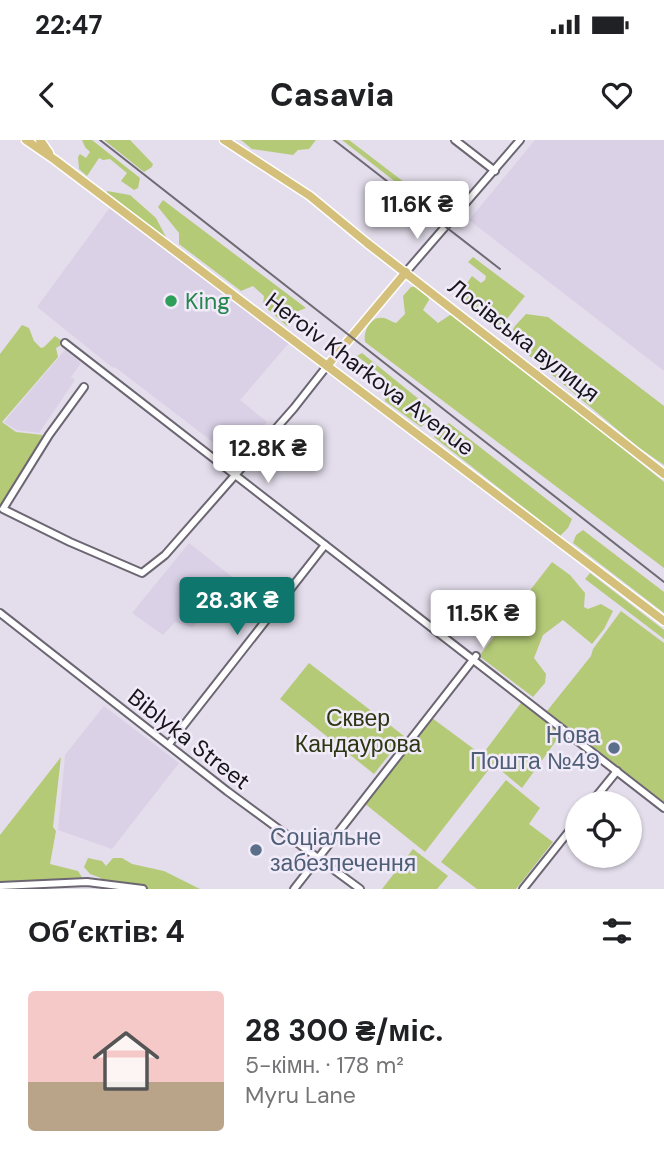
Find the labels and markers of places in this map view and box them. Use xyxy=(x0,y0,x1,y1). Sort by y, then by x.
pin: 11.6K ₴ xyxy=(352,182,482,241)
place label: King xyxy=(185,286,230,316)
marker: King xyxy=(163,293,179,309)
pin: 12.8K ₴ xyxy=(203,426,333,485)
pin: 28.3K ₴ xyxy=(172,578,302,637)
pin: 11.5K ₴ xyxy=(418,590,548,650)
place label: Нова Пошта №49 xyxy=(470,720,600,776)
marker: Нова Пошта №49 xyxy=(606,740,622,756)
place label: Соціальне забезпечення xyxy=(270,822,416,878)
marker: Соціальне забезпечення xyxy=(248,842,264,858)

